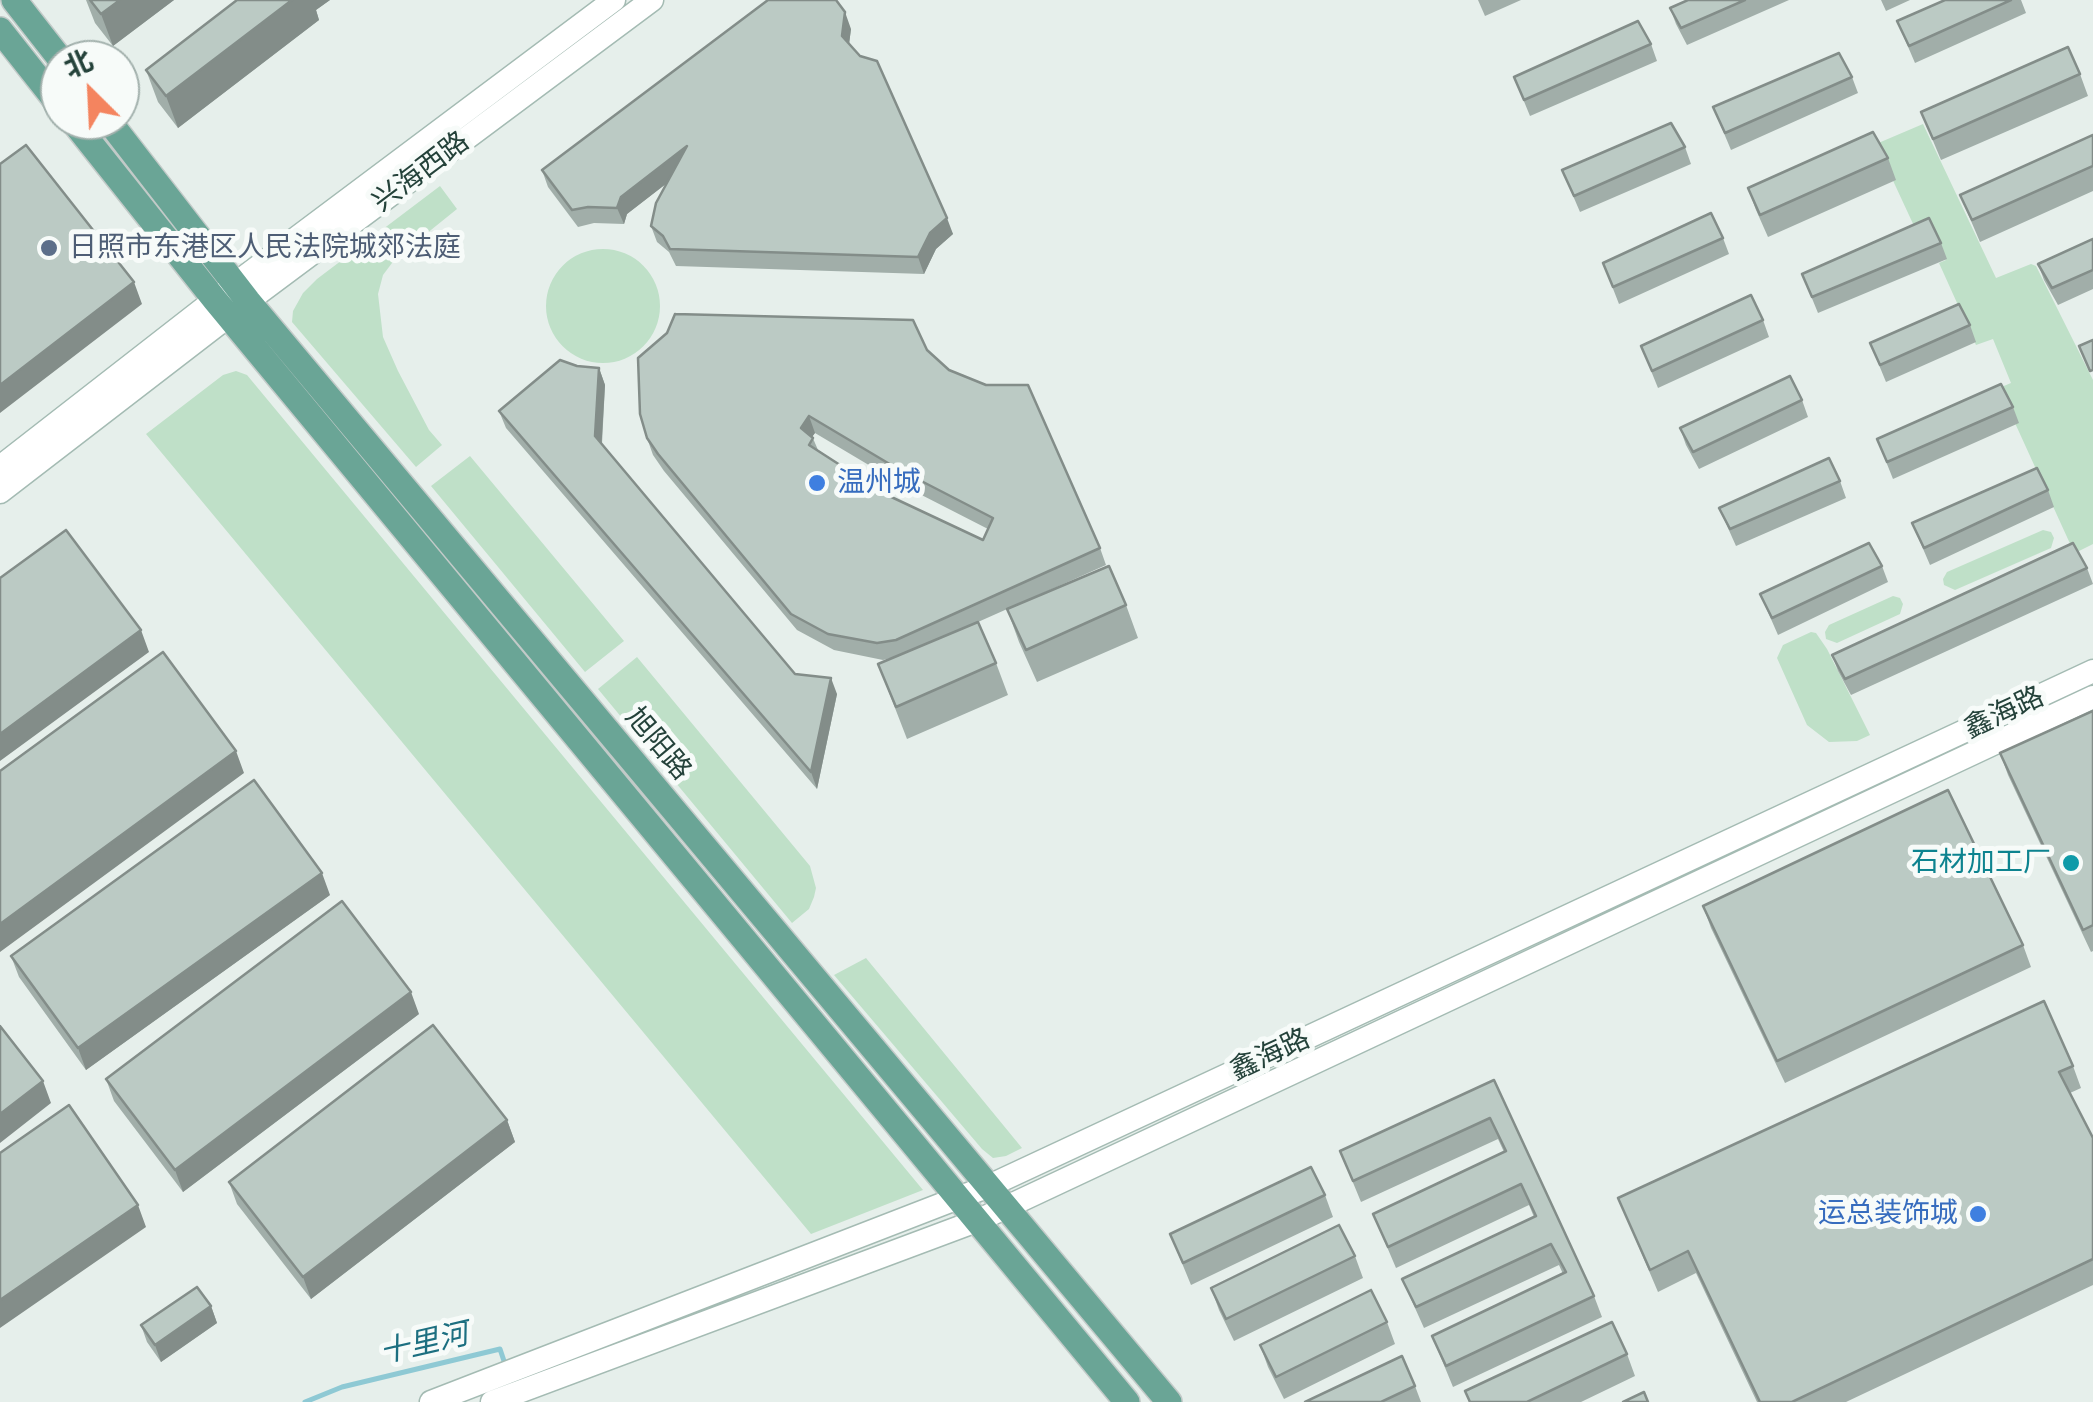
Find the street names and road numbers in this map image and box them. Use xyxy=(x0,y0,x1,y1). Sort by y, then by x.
street label: 兴海西路 xyxy=(366,125,476,219)
street label: 鑫海路 xyxy=(1959,680,2049,746)
street label: 旭阳路 xyxy=(618,701,698,787)
street label: 鑫海路 xyxy=(1225,1022,1315,1088)

